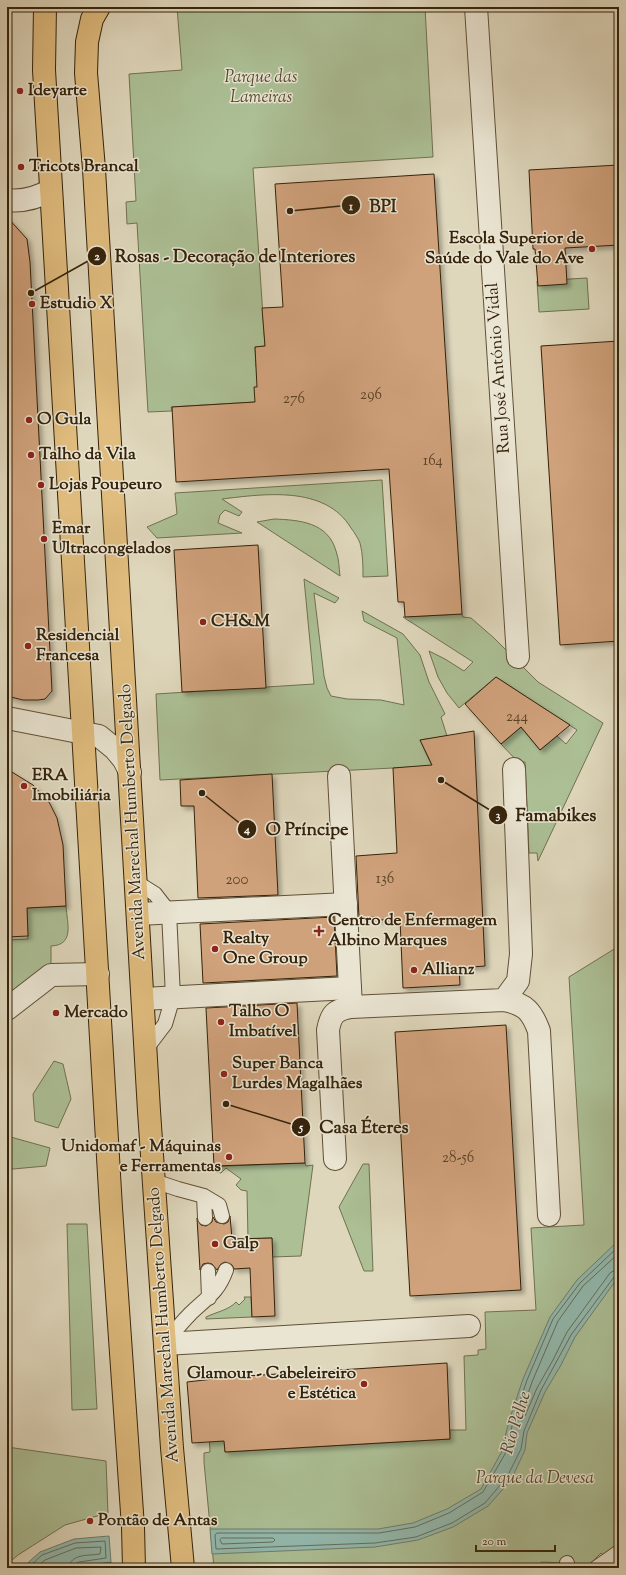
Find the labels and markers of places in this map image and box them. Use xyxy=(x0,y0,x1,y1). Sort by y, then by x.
place label: Ideyarte xyxy=(28,79,87,103)
marker: Ideyarte xyxy=(15,86,25,96)
place label: Tricots Brancal xyxy=(29,155,139,179)
marker: Tricots Brancal xyxy=(16,162,26,172)
callout: BPI xyxy=(341,190,404,220)
place label: Escola Superior de Saúde do Vale do Ave xyxy=(425,227,584,271)
callout: Rosas - Decoração de Interiores xyxy=(87,241,364,271)
marker: Escola Superior de Saúde do Vale do Ave xyxy=(587,244,597,254)
place label: Estudio X xyxy=(40,292,113,316)
marker: Estudio X xyxy=(27,299,37,309)
place label: O Gula xyxy=(37,408,92,432)
marker: O Gula xyxy=(24,415,34,425)
place label: Talho da Vila xyxy=(39,443,136,467)
marker: Talho da Vila xyxy=(26,450,36,460)
place label: Lojas Poupeuro xyxy=(49,473,162,497)
marker: Lojas Poupeuro xyxy=(36,480,46,490)
place label: Emar Ultracongelados xyxy=(52,517,171,561)
marker: Emar Ultracongelados xyxy=(39,534,49,544)
place label: CH&M xyxy=(211,610,270,634)
marker: CH&M xyxy=(198,617,208,627)
place label: Residencial Francesa xyxy=(36,624,120,668)
marker: Residencial Francesa xyxy=(23,641,33,651)
place label: ERA Imobiliária xyxy=(32,764,111,808)
marker: ERA Imobiliária xyxy=(19,781,29,791)
callout: Famabikes xyxy=(488,800,605,830)
callout: O Príncipe xyxy=(237,814,356,844)
place label: Centro de Enfermagem Albino Marques xyxy=(328,909,498,953)
marker: Centro de Enfermagem Albino Marques xyxy=(313,925,325,937)
place label: Realty One Group xyxy=(223,927,308,971)
marker: Realty One Group xyxy=(210,944,220,954)
place label: Allianz xyxy=(422,958,475,982)
marker: Allianz xyxy=(409,965,419,975)
place label: Talho O Imbatível xyxy=(229,1000,297,1044)
place label: Mercado xyxy=(64,1001,128,1025)
marker: Mercado xyxy=(51,1008,61,1018)
marker: Talho O Imbatível xyxy=(216,1017,226,1027)
place label: Super Banca Lurdes Magalhães xyxy=(232,1052,363,1096)
marker: Super Banca Lurdes Magalhães xyxy=(219,1069,229,1079)
callout: Casa Éteres xyxy=(291,1112,417,1142)
place label: Unidomaf - Máquinas e Ferramentas xyxy=(61,1135,221,1179)
marker: Unidomaf - Máquinas e Ferramentas xyxy=(224,1152,234,1162)
place label: Galp xyxy=(223,1232,259,1256)
marker: Galp xyxy=(210,1239,220,1249)
place label: Glamour - Cabeleireiro e Estética xyxy=(187,1362,356,1406)
marker: Glamour - Cabeleireiro e Estética xyxy=(359,1379,369,1389)
place label: Pontão de Antas xyxy=(98,1509,218,1533)
marker: Pontão de Antas xyxy=(85,1516,95,1526)

